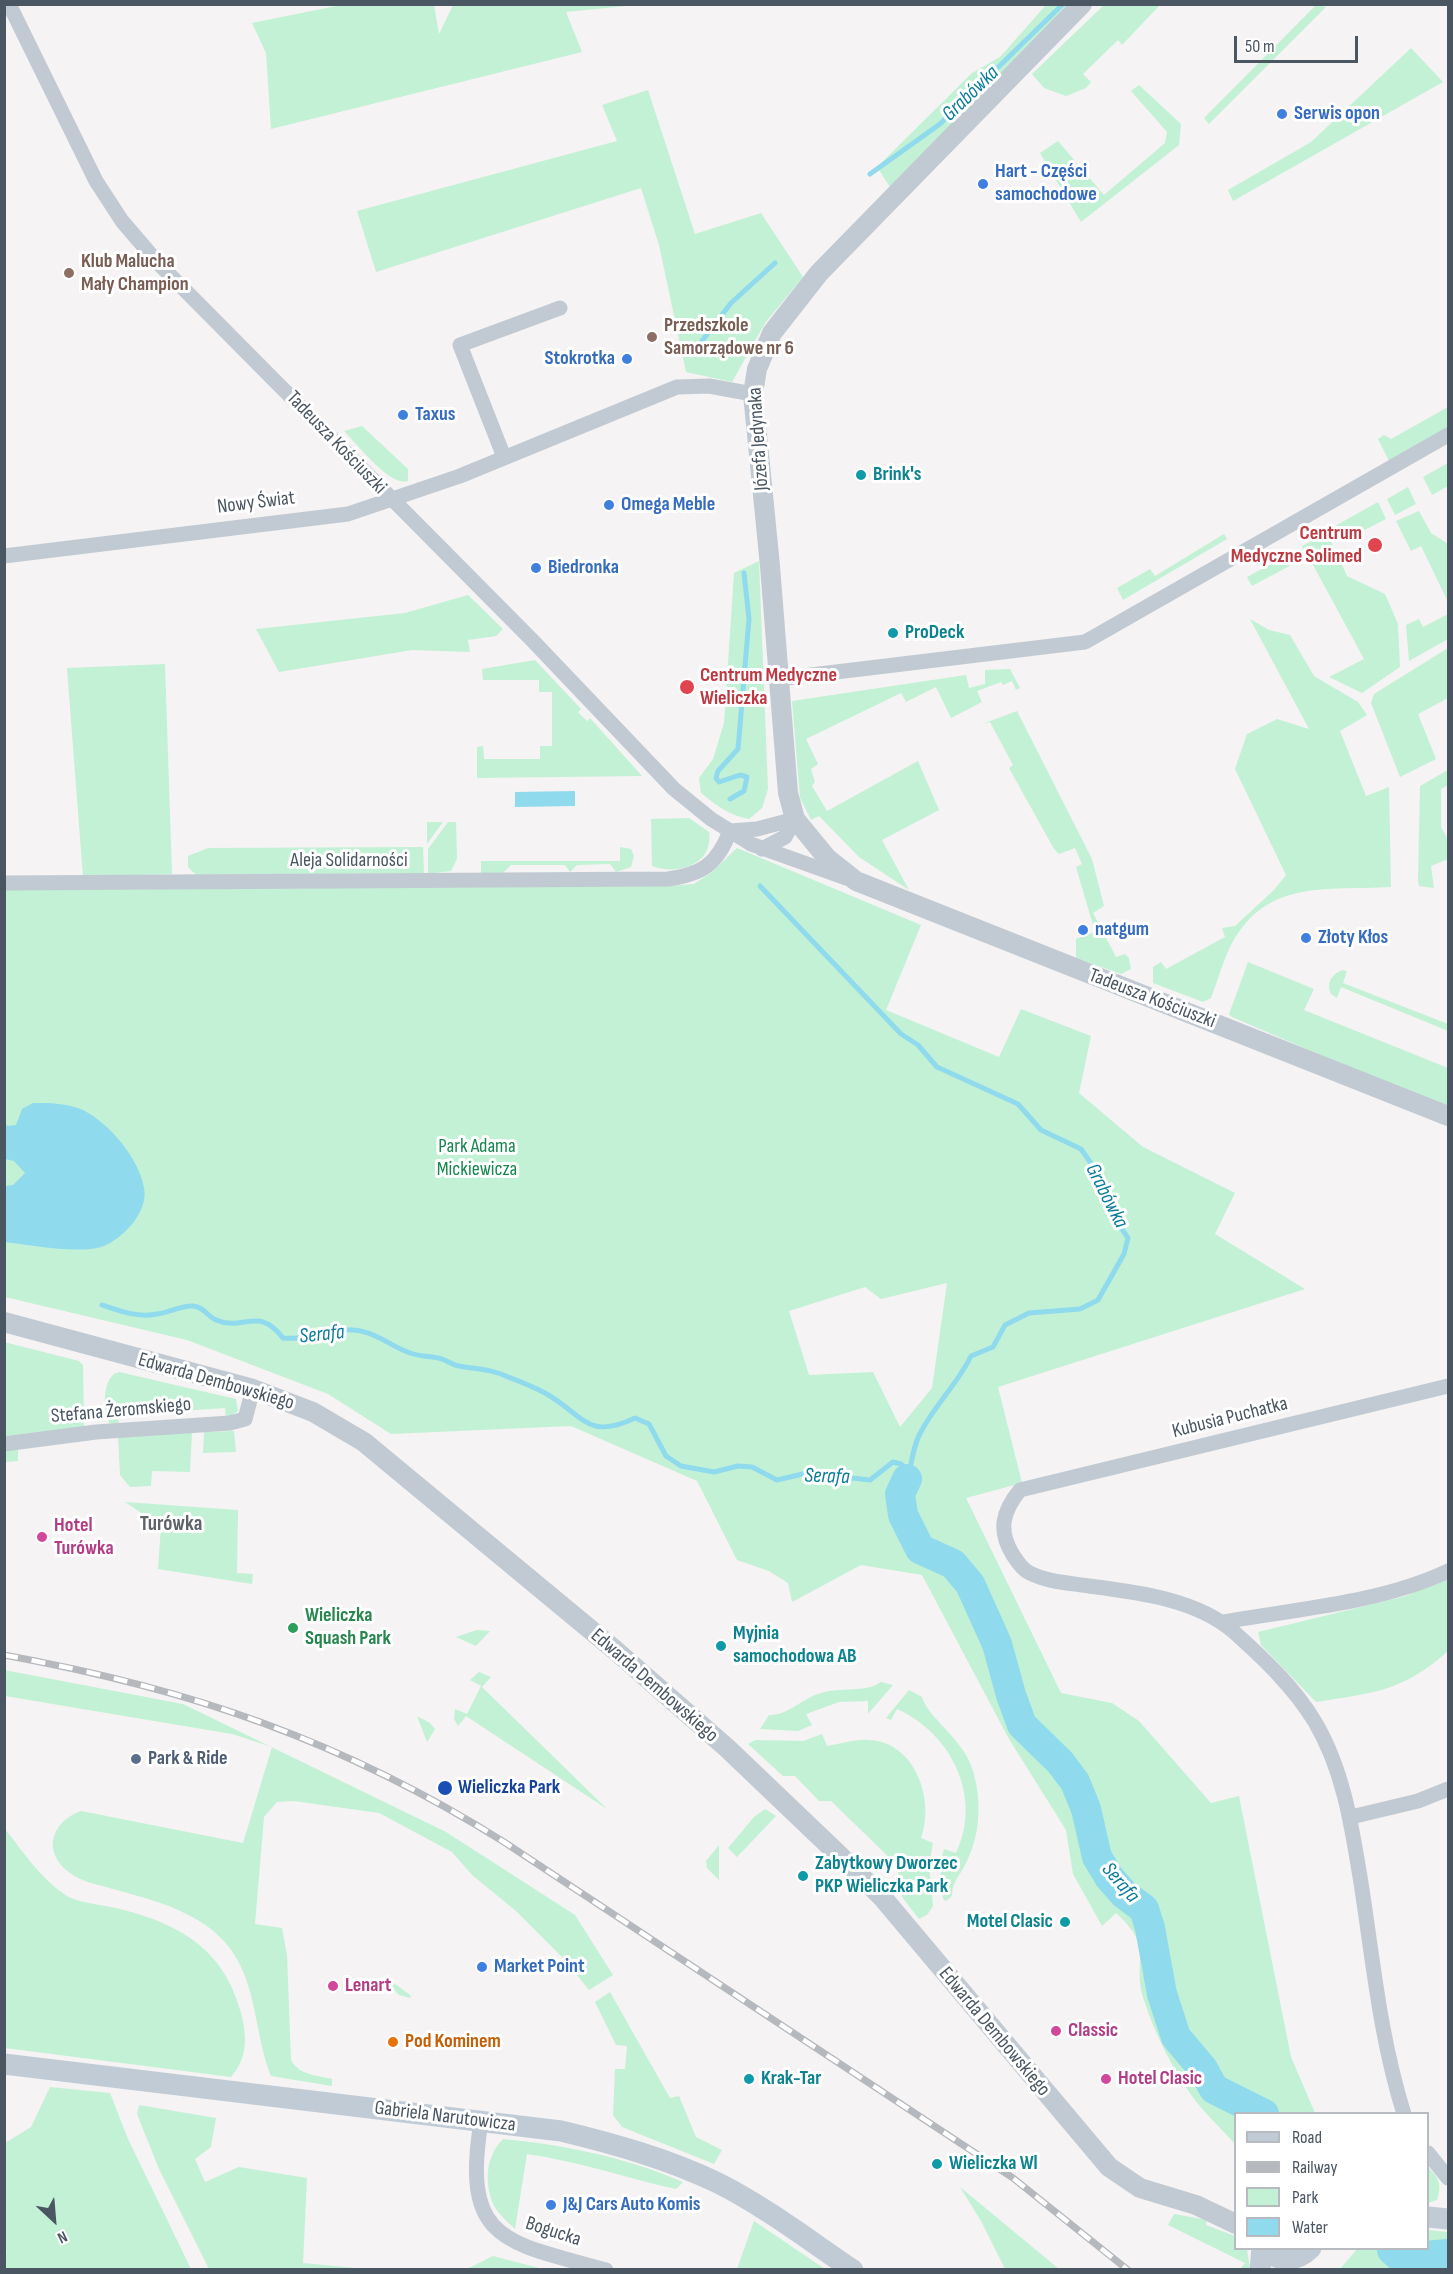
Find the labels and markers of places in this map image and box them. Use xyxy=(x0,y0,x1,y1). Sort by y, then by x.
place label: Serwis opon xyxy=(1294,102,1380,126)
marker: Serwis opon xyxy=(1275,107,1289,121)
place label: Hart - Części samochodowe xyxy=(995,160,1097,207)
marker: Hart - Części samochodowe xyxy=(976,177,990,191)
place label: Klub Malucha Mały Champion xyxy=(81,250,189,297)
marker: Klub Malucha Mały Champion xyxy=(62,266,76,280)
place label: Przedszkole Samorządowe nr 6 xyxy=(664,314,794,361)
marker: Przedszkole Samorządowe nr 6 xyxy=(645,330,659,344)
place label: Stokrotka xyxy=(544,347,615,371)
marker: Stokrotka xyxy=(620,352,634,366)
place label: Taxus xyxy=(415,403,455,427)
marker: Taxus xyxy=(396,408,410,422)
place label: Brink's xyxy=(873,463,921,487)
marker: Brink's xyxy=(854,468,868,482)
place label: Omega Meble xyxy=(621,493,715,517)
marker: Omega Meble xyxy=(602,498,616,512)
place label: Centrum Medyczne Solimed xyxy=(1231,522,1362,569)
marker: Centrum Medyczne Solimed xyxy=(1366,536,1384,554)
place label: Biedronka xyxy=(548,556,619,580)
marker: Biedronka xyxy=(529,561,543,575)
place label: ProDeck xyxy=(905,621,964,645)
marker: ProDeck xyxy=(886,626,900,640)
place label: Centrum Medyczne Wieliczka xyxy=(700,664,837,711)
marker: Centrum Medyczne Wieliczka xyxy=(678,678,696,696)
place label: natgum xyxy=(1095,918,1149,942)
marker: natgum xyxy=(1076,923,1090,937)
place label: Złoty Kłos xyxy=(1318,926,1388,950)
marker: Złoty Kłos xyxy=(1299,931,1313,945)
place label: Hotel Turówka xyxy=(54,1514,114,1561)
marker: Hotel Turówka xyxy=(35,1530,49,1544)
place label: Wieliczka Squash Park xyxy=(305,1604,391,1651)
marker: Wieliczka Squash Park xyxy=(286,1621,300,1635)
place label: Myjnia samochodowa AB xyxy=(733,1622,856,1669)
marker: Myjnia samochodowa AB xyxy=(714,1639,728,1653)
place label: Park & Ride xyxy=(148,1747,228,1771)
marker: Park & Ride xyxy=(129,1752,143,1766)
place label: Wieliczka Park xyxy=(458,1776,560,1800)
marker: Wieliczka Park xyxy=(436,1779,454,1797)
place label: Zabytkowy Dworzec PKP Wieliczka Park xyxy=(815,1852,958,1899)
marker: Zabytkowy Dworzec PKP Wieliczka Park xyxy=(796,1869,810,1883)
place label: Motel Clasic xyxy=(967,1910,1053,1934)
marker: Motel Clasic xyxy=(1058,1915,1072,1929)
place label: Market Point xyxy=(494,1955,585,1979)
marker: Market Point xyxy=(475,1960,489,1974)
place label: Lenart xyxy=(345,1974,391,1998)
marker: Lenart xyxy=(326,1979,340,1993)
place label: Classic xyxy=(1068,2019,1118,2043)
marker: Classic xyxy=(1049,2024,1063,2038)
place label: Pod Kominem xyxy=(405,2030,501,2054)
marker: Pod Kominem xyxy=(386,2035,400,2049)
place label: Krak-Tar xyxy=(761,2067,821,2091)
place label: Hotel Clasic xyxy=(1118,2067,1202,2091)
marker: Krak-Tar xyxy=(742,2072,756,2086)
marker: Hotel Clasic xyxy=(1099,2072,1113,2086)
place label: Wieliczka Wl xyxy=(949,2152,1038,2176)
marker: Wieliczka Wl xyxy=(930,2157,944,2171)
place label: J&J Cars Auto Komis xyxy=(563,2193,701,2217)
marker: J&J Cars Auto Komis xyxy=(544,2198,558,2212)

